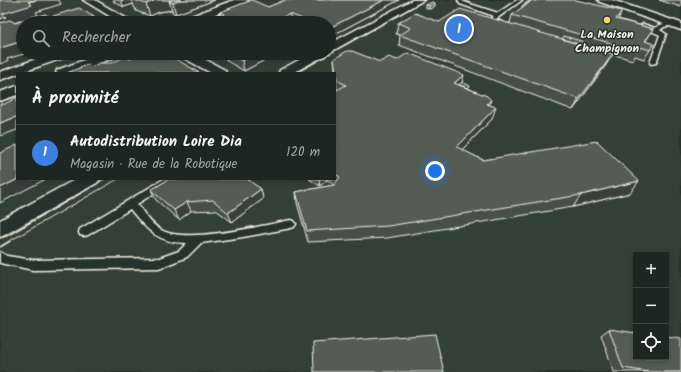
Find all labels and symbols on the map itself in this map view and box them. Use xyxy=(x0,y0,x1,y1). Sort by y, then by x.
pin: 1 xyxy=(446,14,472,44)
marker: La Maison Champignon xyxy=(602,15,612,25)
place label: La Maison Champignon xyxy=(575,25,639,58)
your location xyxy=(425,161,445,181)

